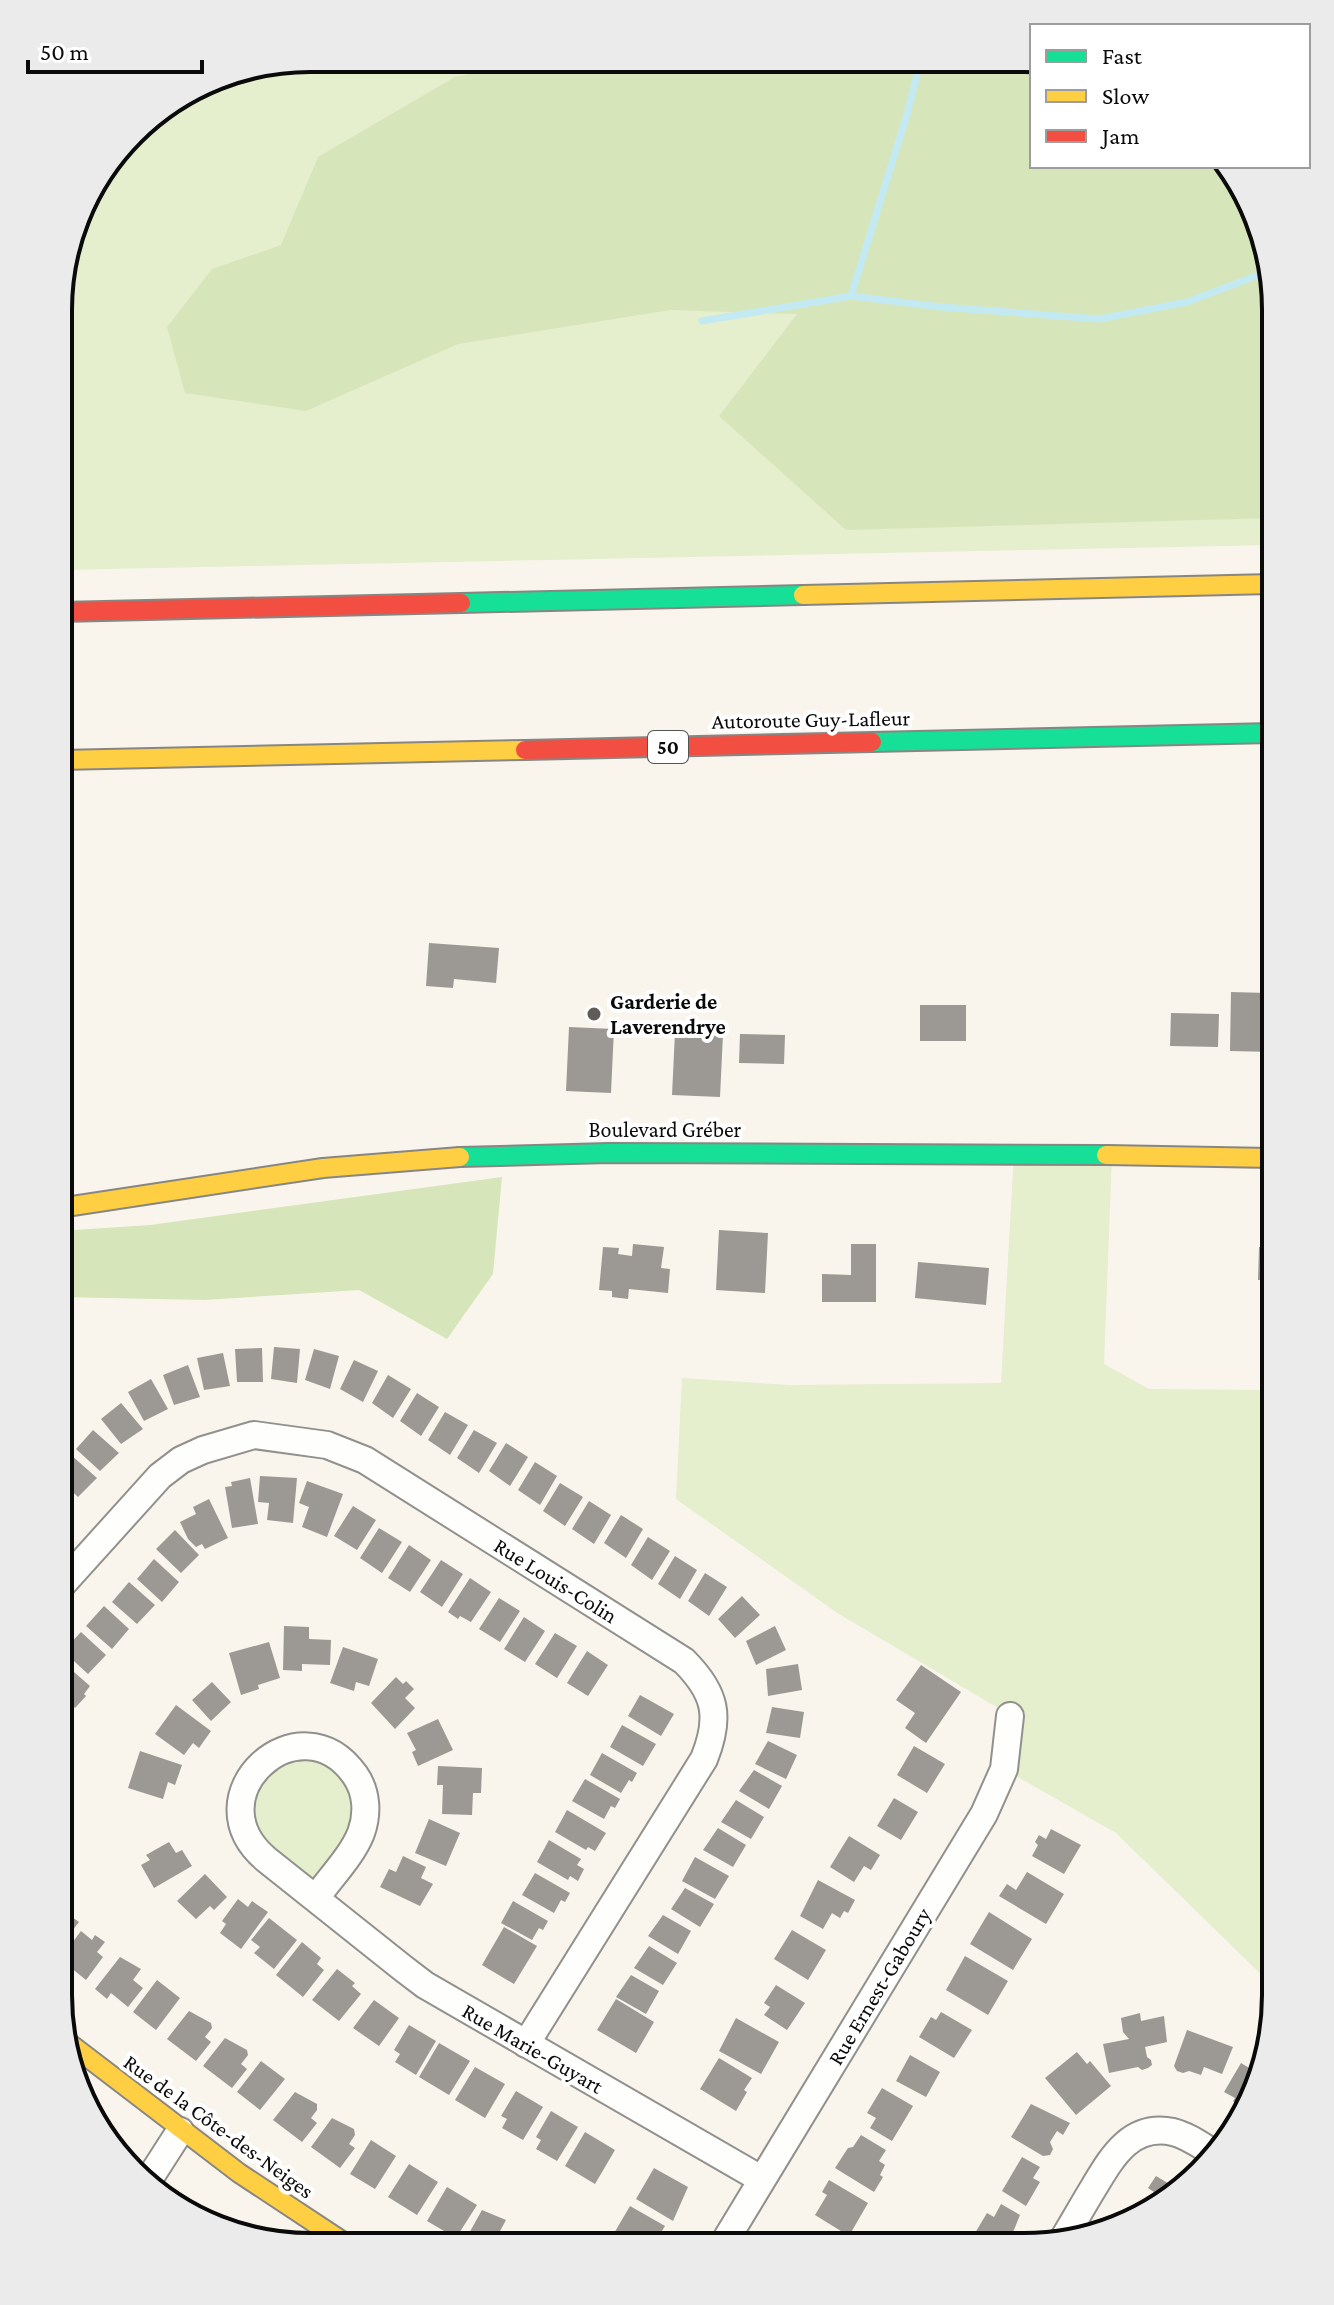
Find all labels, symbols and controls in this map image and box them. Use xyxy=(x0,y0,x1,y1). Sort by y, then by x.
scale bar xyxy=(28,24,202,74)
legend xyxy=(1030,24,1310,168)
text: 50 m xyxy=(40,38,89,65)
text: Fast xyxy=(1102,42,1143,69)
text: Slow xyxy=(1102,82,1149,109)
text: Jam xyxy=(1100,122,1140,149)
street label: Autoroute Guy-Lafleur xyxy=(711,705,911,734)
road number: 50 xyxy=(648,731,688,763)
place label: Garderie de Laverendrye xyxy=(610,989,726,1039)
marker: Garderie de Laverendrye xyxy=(585,1005,603,1023)
street label: Boulevard Gréber xyxy=(589,1117,742,1142)
street label: Rue Louis-Colin xyxy=(489,1533,622,1628)
street label: Rue Ernest-Gaboury xyxy=(823,1903,937,2069)
street label: Rue Marie-Guyart xyxy=(458,1998,608,2099)
street label: Rue de la Côte-des-Neiges xyxy=(119,2049,318,2204)

